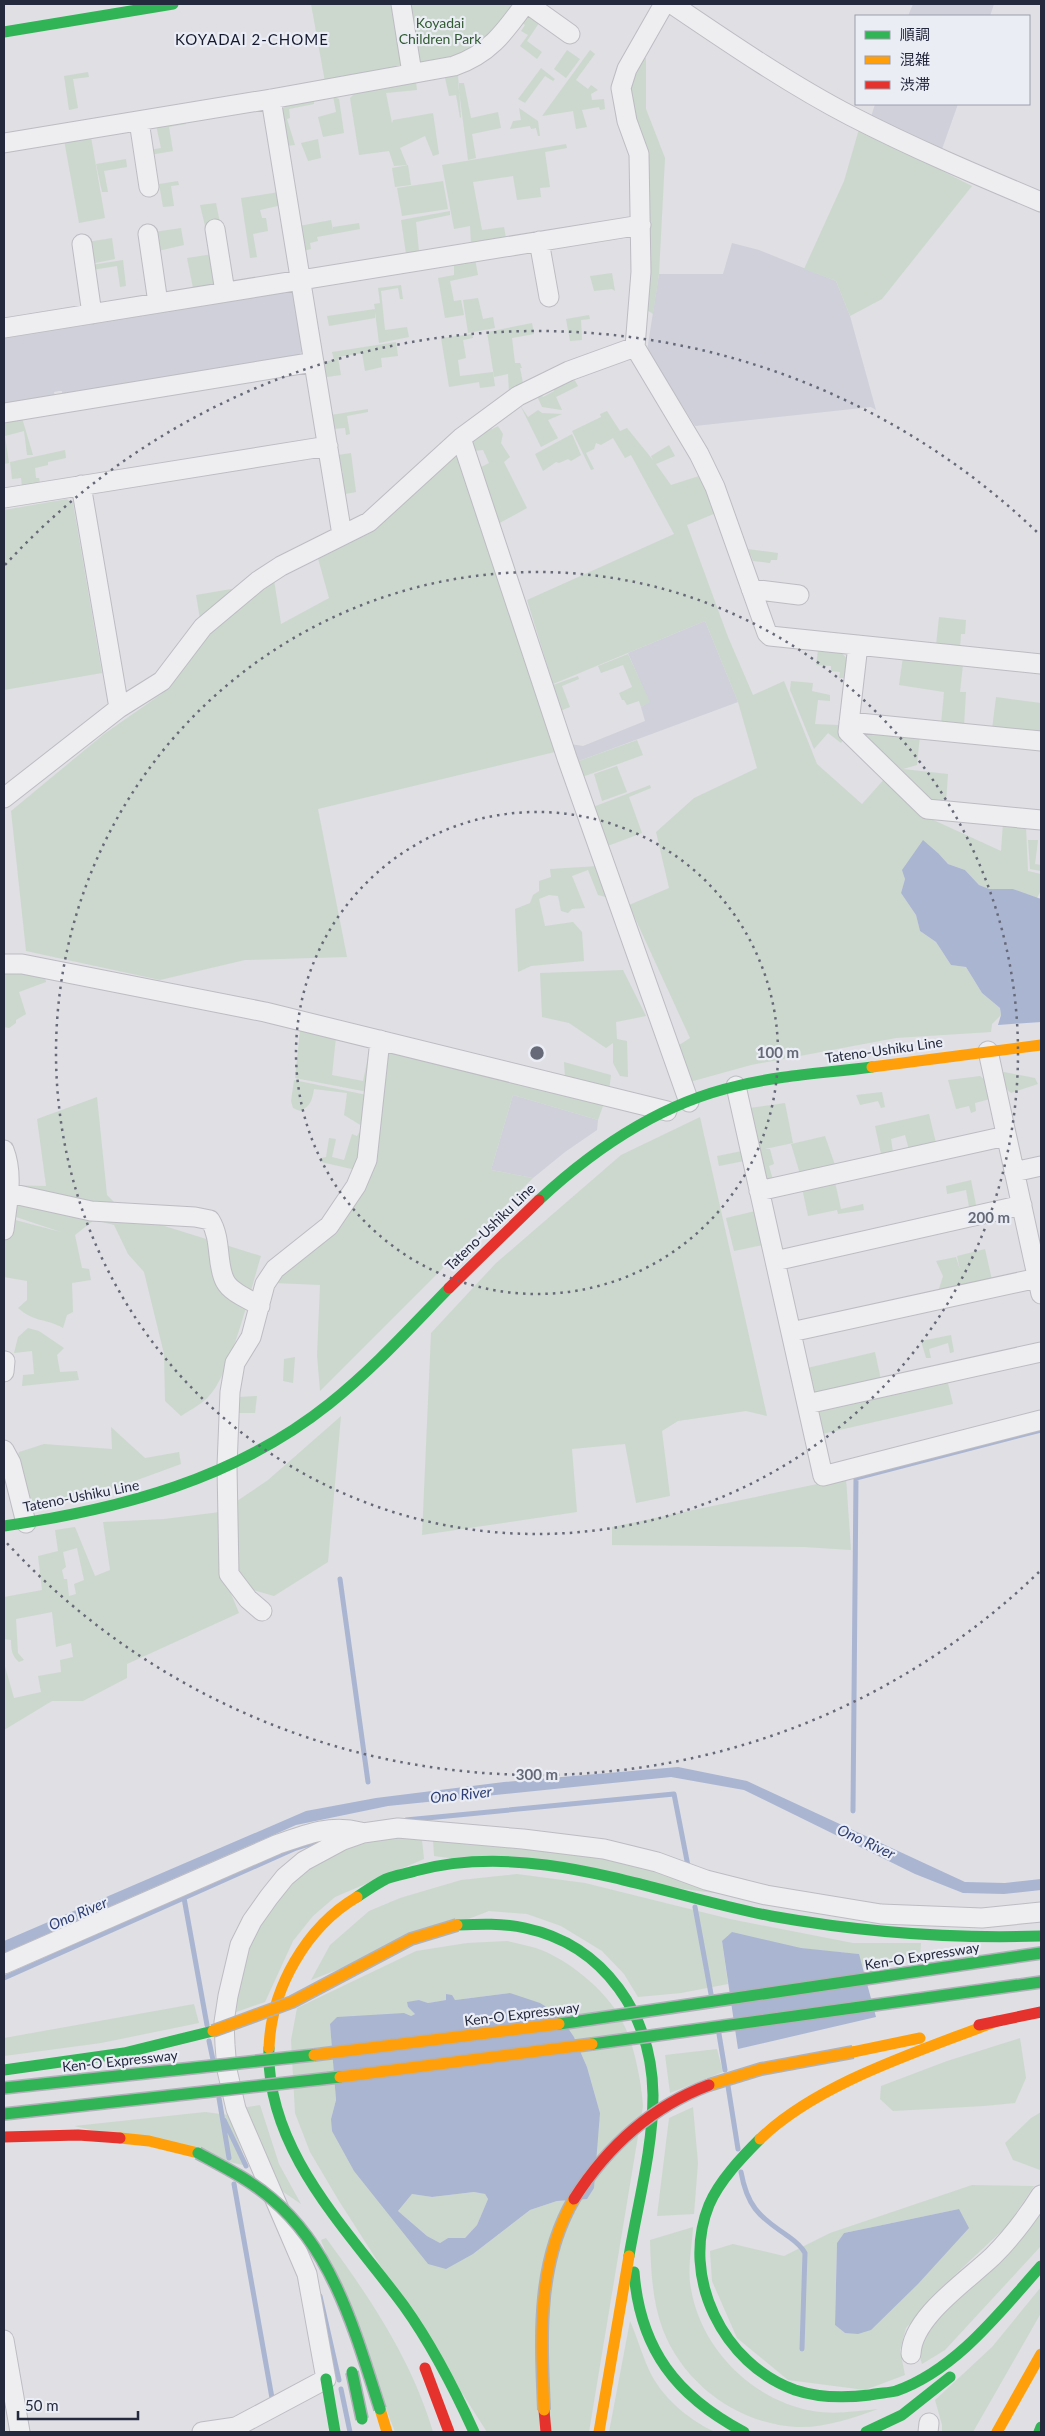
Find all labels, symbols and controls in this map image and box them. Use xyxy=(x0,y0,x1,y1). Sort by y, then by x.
park label: Koyadai Children Park xyxy=(399,14,482,47)
legend xyxy=(855,15,1030,105)
text: 順調 xyxy=(900,25,930,43)
district label: KOYADAI 2-CHOME xyxy=(175,30,329,48)
text: 混雑 xyxy=(900,50,930,68)
text: 渋滞 xyxy=(900,75,930,93)
street label: Tateno-Ushiku Line xyxy=(824,1033,944,1066)
text: 100 m xyxy=(757,1043,799,1061)
centre of rings xyxy=(528,1044,546,1062)
street label: Tateno-Ushiku Line xyxy=(441,1179,538,1274)
text: 200 m xyxy=(968,1208,1010,1226)
street label: Tateno-Ushiku Line xyxy=(21,1476,141,1515)
text: 300 m xyxy=(516,1765,558,1783)
water label: Ono River xyxy=(429,1782,493,1806)
water label: Ono River xyxy=(835,1820,899,1863)
water label: Ono River xyxy=(46,1892,110,1933)
street label: Ken-O Expressway xyxy=(863,1938,981,1973)
street label: Ken-O Expressway xyxy=(463,1998,581,2029)
street label: Ken-O Expressway xyxy=(61,2046,179,2075)
scale bar xyxy=(18,2388,138,2420)
text: 50 m xyxy=(25,2396,59,2414)

